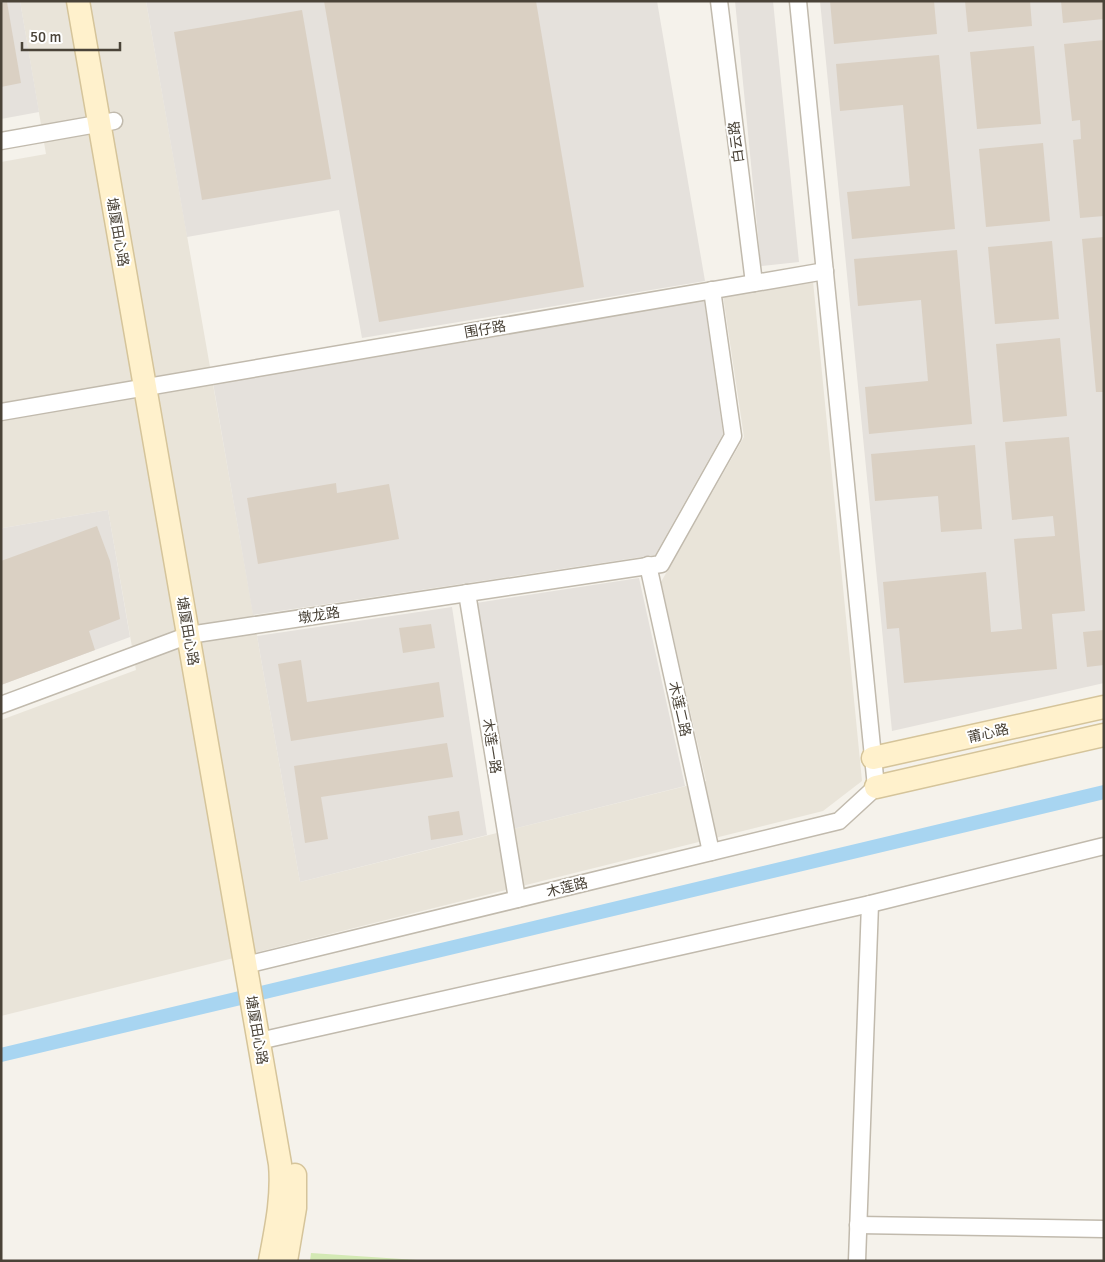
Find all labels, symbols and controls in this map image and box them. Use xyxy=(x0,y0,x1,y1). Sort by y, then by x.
scale bar xyxy=(22,20,120,52)
text: 50 m xyxy=(30,28,61,46)
street label: 白云路 xyxy=(726,120,747,164)
street label: 塘厦田心路 xyxy=(103,196,132,268)
street label: 围仔路 xyxy=(463,317,507,342)
street label: 塘厦田心路 xyxy=(173,595,202,667)
street label: 墩龙路 xyxy=(297,604,341,627)
street label: 木莲二路 xyxy=(665,680,694,738)
street label: 木莲一路 xyxy=(479,717,504,775)
street label: 莆心路 xyxy=(966,720,1010,746)
street label: 木莲路 xyxy=(545,874,590,901)
street label: 塘厦田心路 xyxy=(242,994,271,1066)

